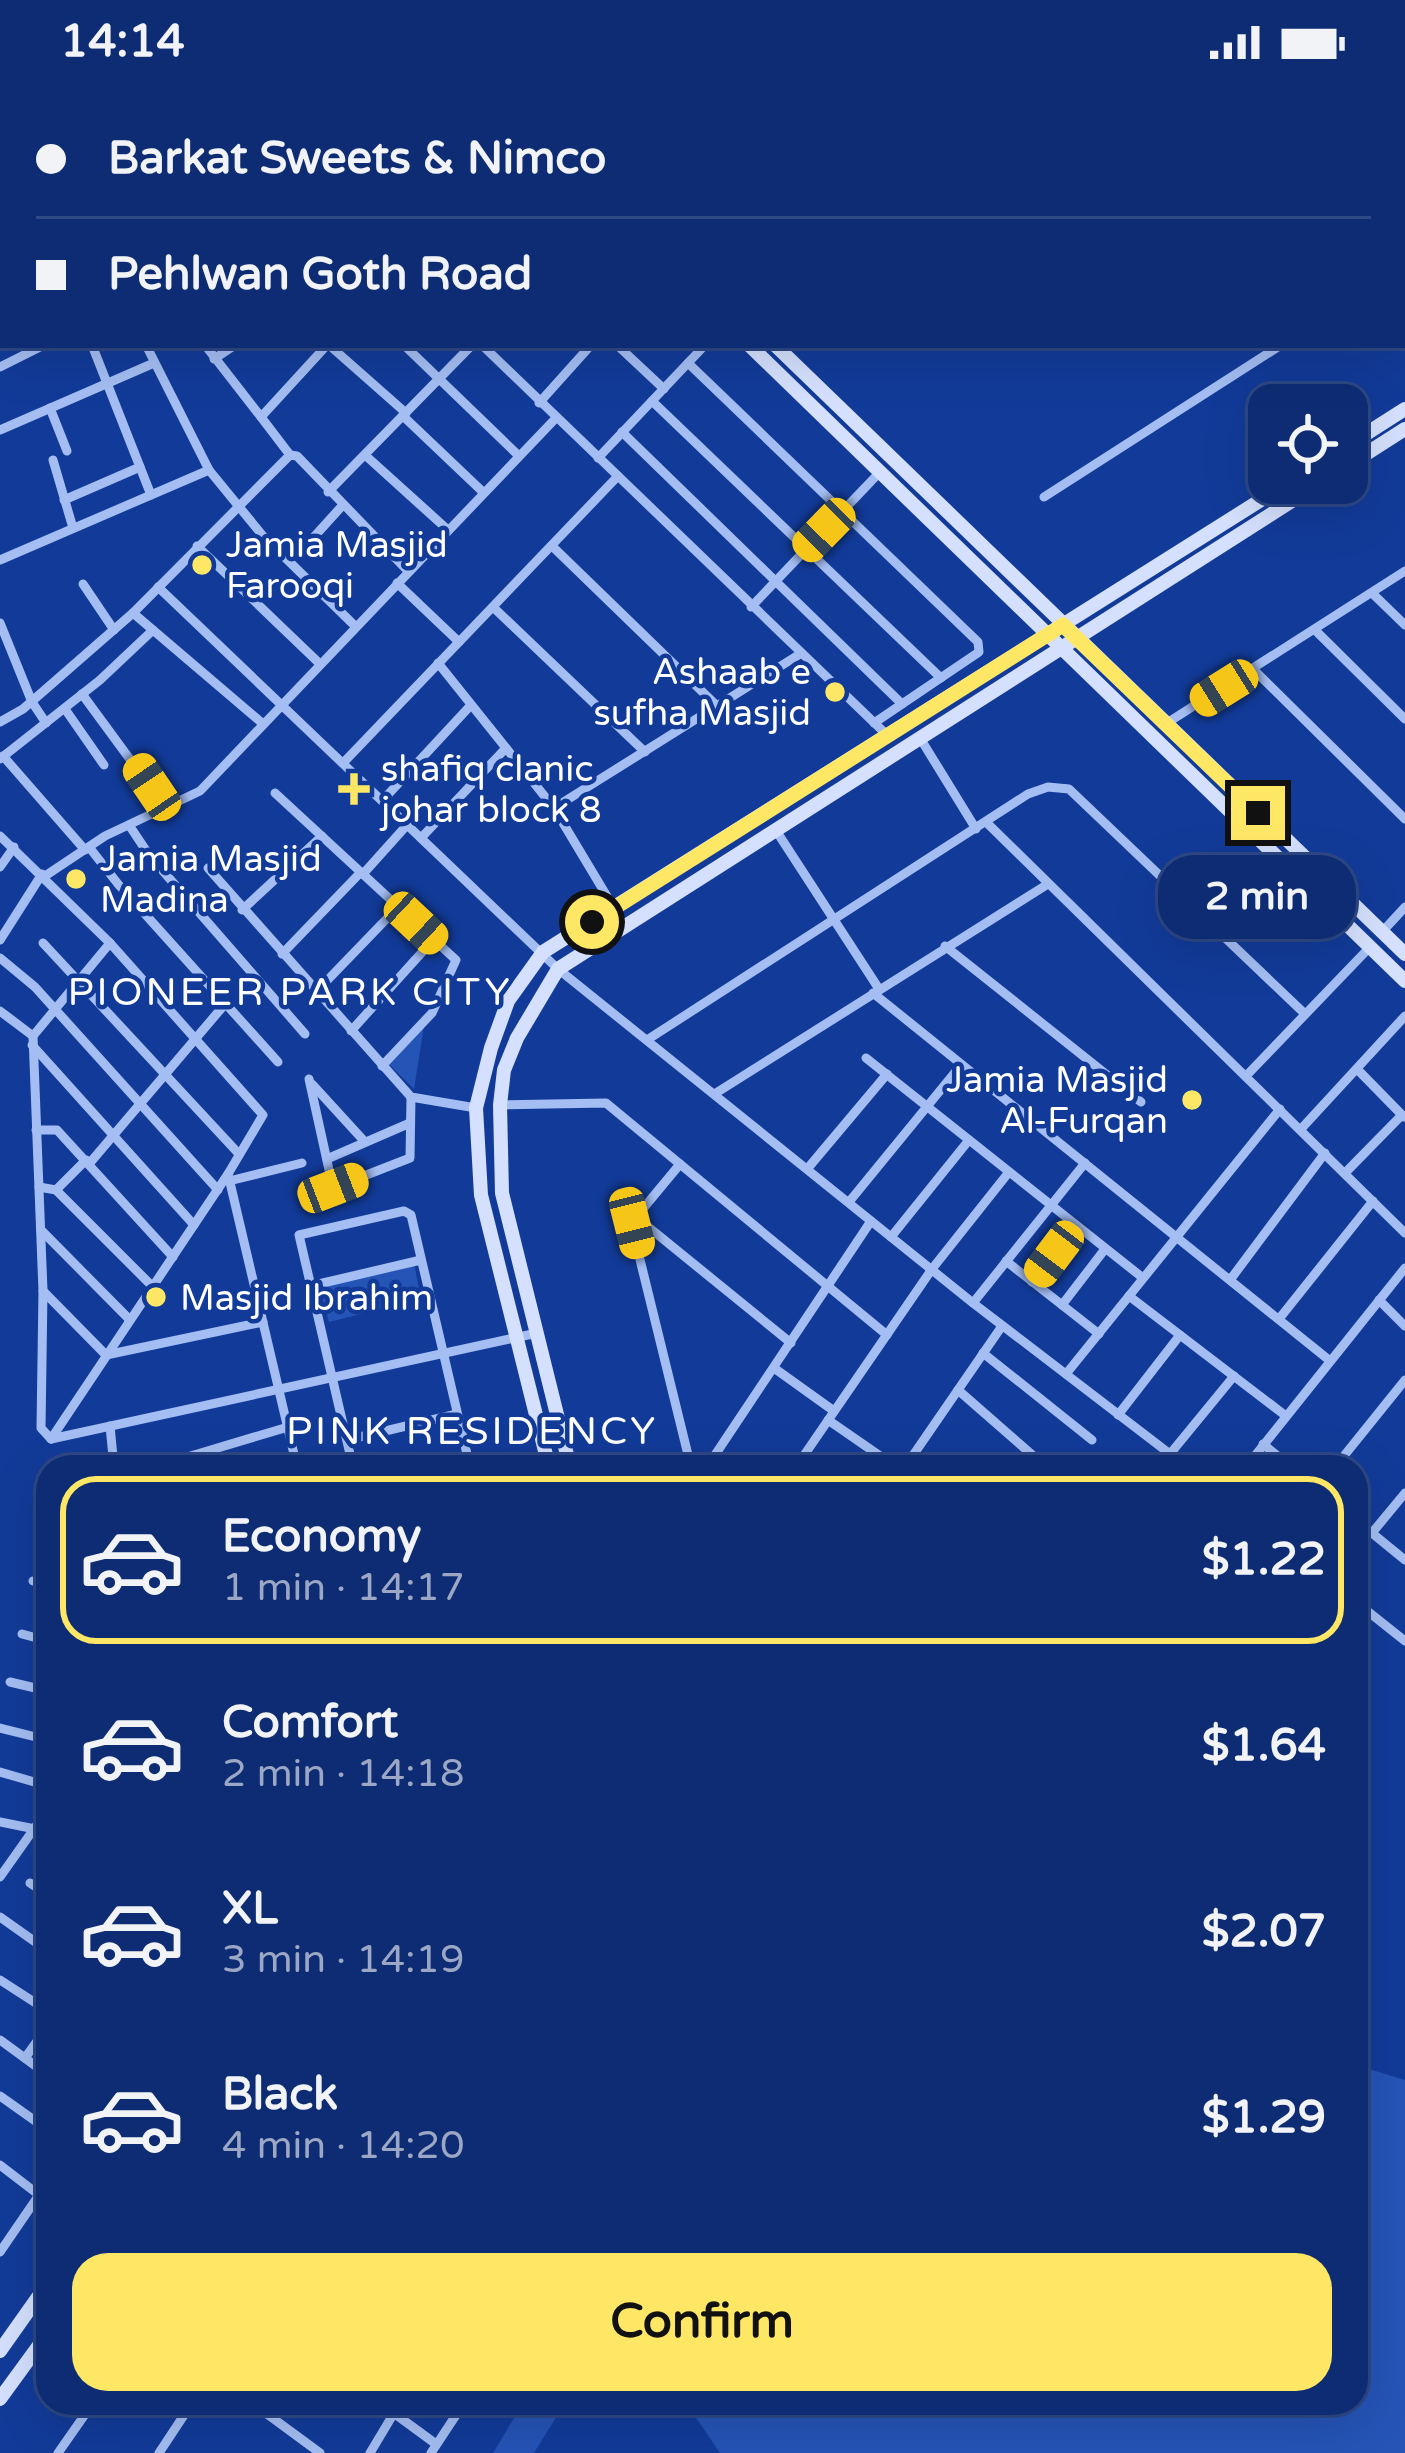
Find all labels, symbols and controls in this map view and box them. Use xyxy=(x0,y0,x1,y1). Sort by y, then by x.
text: 14:14 xyxy=(60,15,185,69)
text: Barkat Sweets & Nimco xyxy=(108,132,606,186)
text: Pehlwan Goth Road xyxy=(108,248,532,302)
map controls xyxy=(1248,384,1368,504)
button: locate xyxy=(1248,384,1368,504)
car xyxy=(786,492,862,568)
place label: Jamia Masjid Farooqi xyxy=(226,524,448,608)
marker: Jamia Masjid Farooqi xyxy=(189,552,215,578)
place label: Ashaab e sufha Masjid xyxy=(593,651,811,735)
car xyxy=(1184,654,1264,722)
marker: Ashaab e sufha Masjid xyxy=(822,679,848,705)
car xyxy=(117,747,187,827)
place label: shafiq clanic johar block 8 xyxy=(379,748,602,832)
marker: shafiq clanic johar block 8 xyxy=(338,773,370,805)
route end xyxy=(1231,786,1285,840)
place label: Jamia Masjid Madina xyxy=(100,838,322,922)
callout: 2 min xyxy=(1159,855,1357,939)
marker: Jamia Masjid Madina xyxy=(63,866,89,892)
text: 2 min xyxy=(1205,873,1309,920)
car xyxy=(377,885,455,961)
route start xyxy=(565,895,619,949)
district label: PIONEER PARK CITY xyxy=(67,969,513,1016)
place label: Jamia Masjid Al-Furqan xyxy=(946,1059,1168,1143)
marker: Jamia Masjid Al-Furqan xyxy=(1179,1087,1205,1113)
car xyxy=(293,1158,373,1218)
car xyxy=(606,1184,658,1262)
car xyxy=(1018,1214,1090,1294)
place label: Masjid Ibrahim xyxy=(180,1277,433,1320)
marker: Masjid Ibrahim xyxy=(143,1284,169,1310)
district label: PINK RESIDENCY xyxy=(286,1408,658,1455)
icon: car xyxy=(78,1506,186,1614)
text: Economy xyxy=(222,1510,421,1564)
text: $1.22 xyxy=(1202,1533,1326,1587)
text: 1 min · 14:17 xyxy=(222,1564,464,1611)
icon: car xyxy=(78,1692,186,1800)
text: Comfort xyxy=(222,1696,398,1750)
text: $1.64 xyxy=(1202,1719,1326,1773)
text: 2 min · 14:18 xyxy=(222,1750,464,1797)
icon: car xyxy=(78,1878,186,1986)
text: XL xyxy=(222,1882,278,1936)
text: $2.07 xyxy=(1202,1905,1326,1959)
text: 3 min · 14:19 xyxy=(222,1936,464,1983)
icon: car xyxy=(78,2064,186,2172)
text: Black xyxy=(222,2068,338,2122)
text: $1.29 xyxy=(1202,2091,1326,2145)
text: 4 min · 14:20 xyxy=(222,2122,464,2169)
button: Confirm xyxy=(72,2253,1332,2391)

